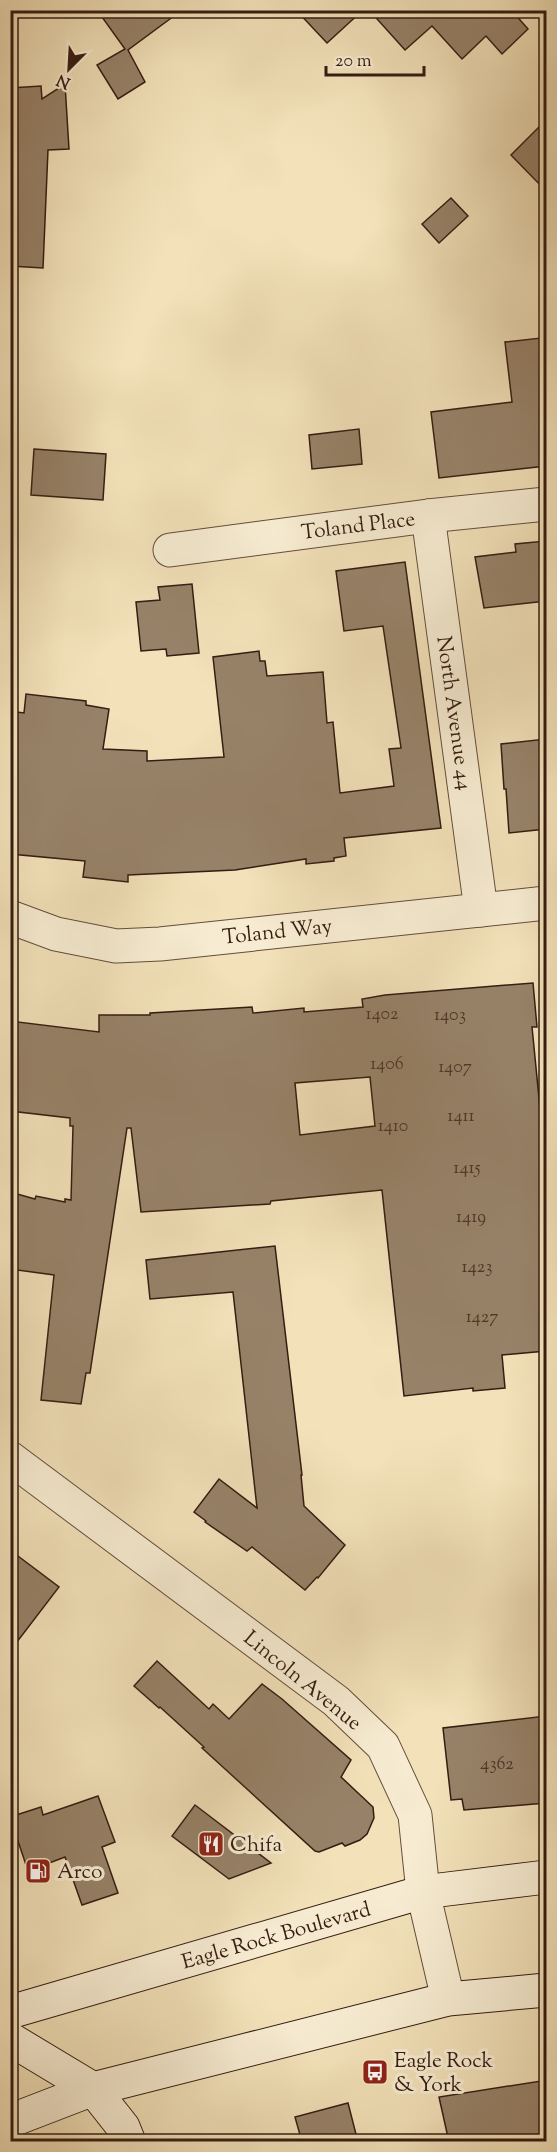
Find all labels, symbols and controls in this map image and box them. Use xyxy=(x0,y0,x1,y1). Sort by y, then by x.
north arrow xyxy=(39,39,99,99)
scale bar xyxy=(326,39,424,77)
text: 20 m xyxy=(335,49,372,75)
text: N xyxy=(53,67,74,94)
street label: Toland Place xyxy=(299,505,417,549)
street label: North Avenue 44 xyxy=(427,634,479,792)
street label: Toland Way xyxy=(221,912,334,954)
house number: 1402 xyxy=(366,1002,399,1028)
house number: 1403 xyxy=(434,1003,466,1029)
house number: 1406 xyxy=(370,1052,404,1078)
house number: 1407 xyxy=(438,1055,472,1081)
house number: 1411 xyxy=(447,1104,475,1130)
house number: 1410 xyxy=(378,1114,408,1140)
house number: 1415 xyxy=(453,1156,481,1182)
house number: 1419 xyxy=(456,1205,486,1231)
house number: 1423 xyxy=(462,1255,492,1281)
house number: 1427 xyxy=(466,1305,498,1331)
street label: Lincoln Avenue xyxy=(236,1624,367,1739)
house number: 4362 xyxy=(480,1752,514,1778)
restaurant icon: Chifa xyxy=(196,1829,226,1859)
place label: Chifa xyxy=(230,1831,282,1861)
fuel station icon: Arco xyxy=(23,1856,53,1886)
place label: Arco xyxy=(57,1858,103,1888)
street label: Eagle Rock Boulevard xyxy=(178,1896,375,1978)
place label: Eagle Rock & York xyxy=(394,2047,494,2101)
bus stop icon: Eagle Rock & York xyxy=(360,2057,390,2087)

